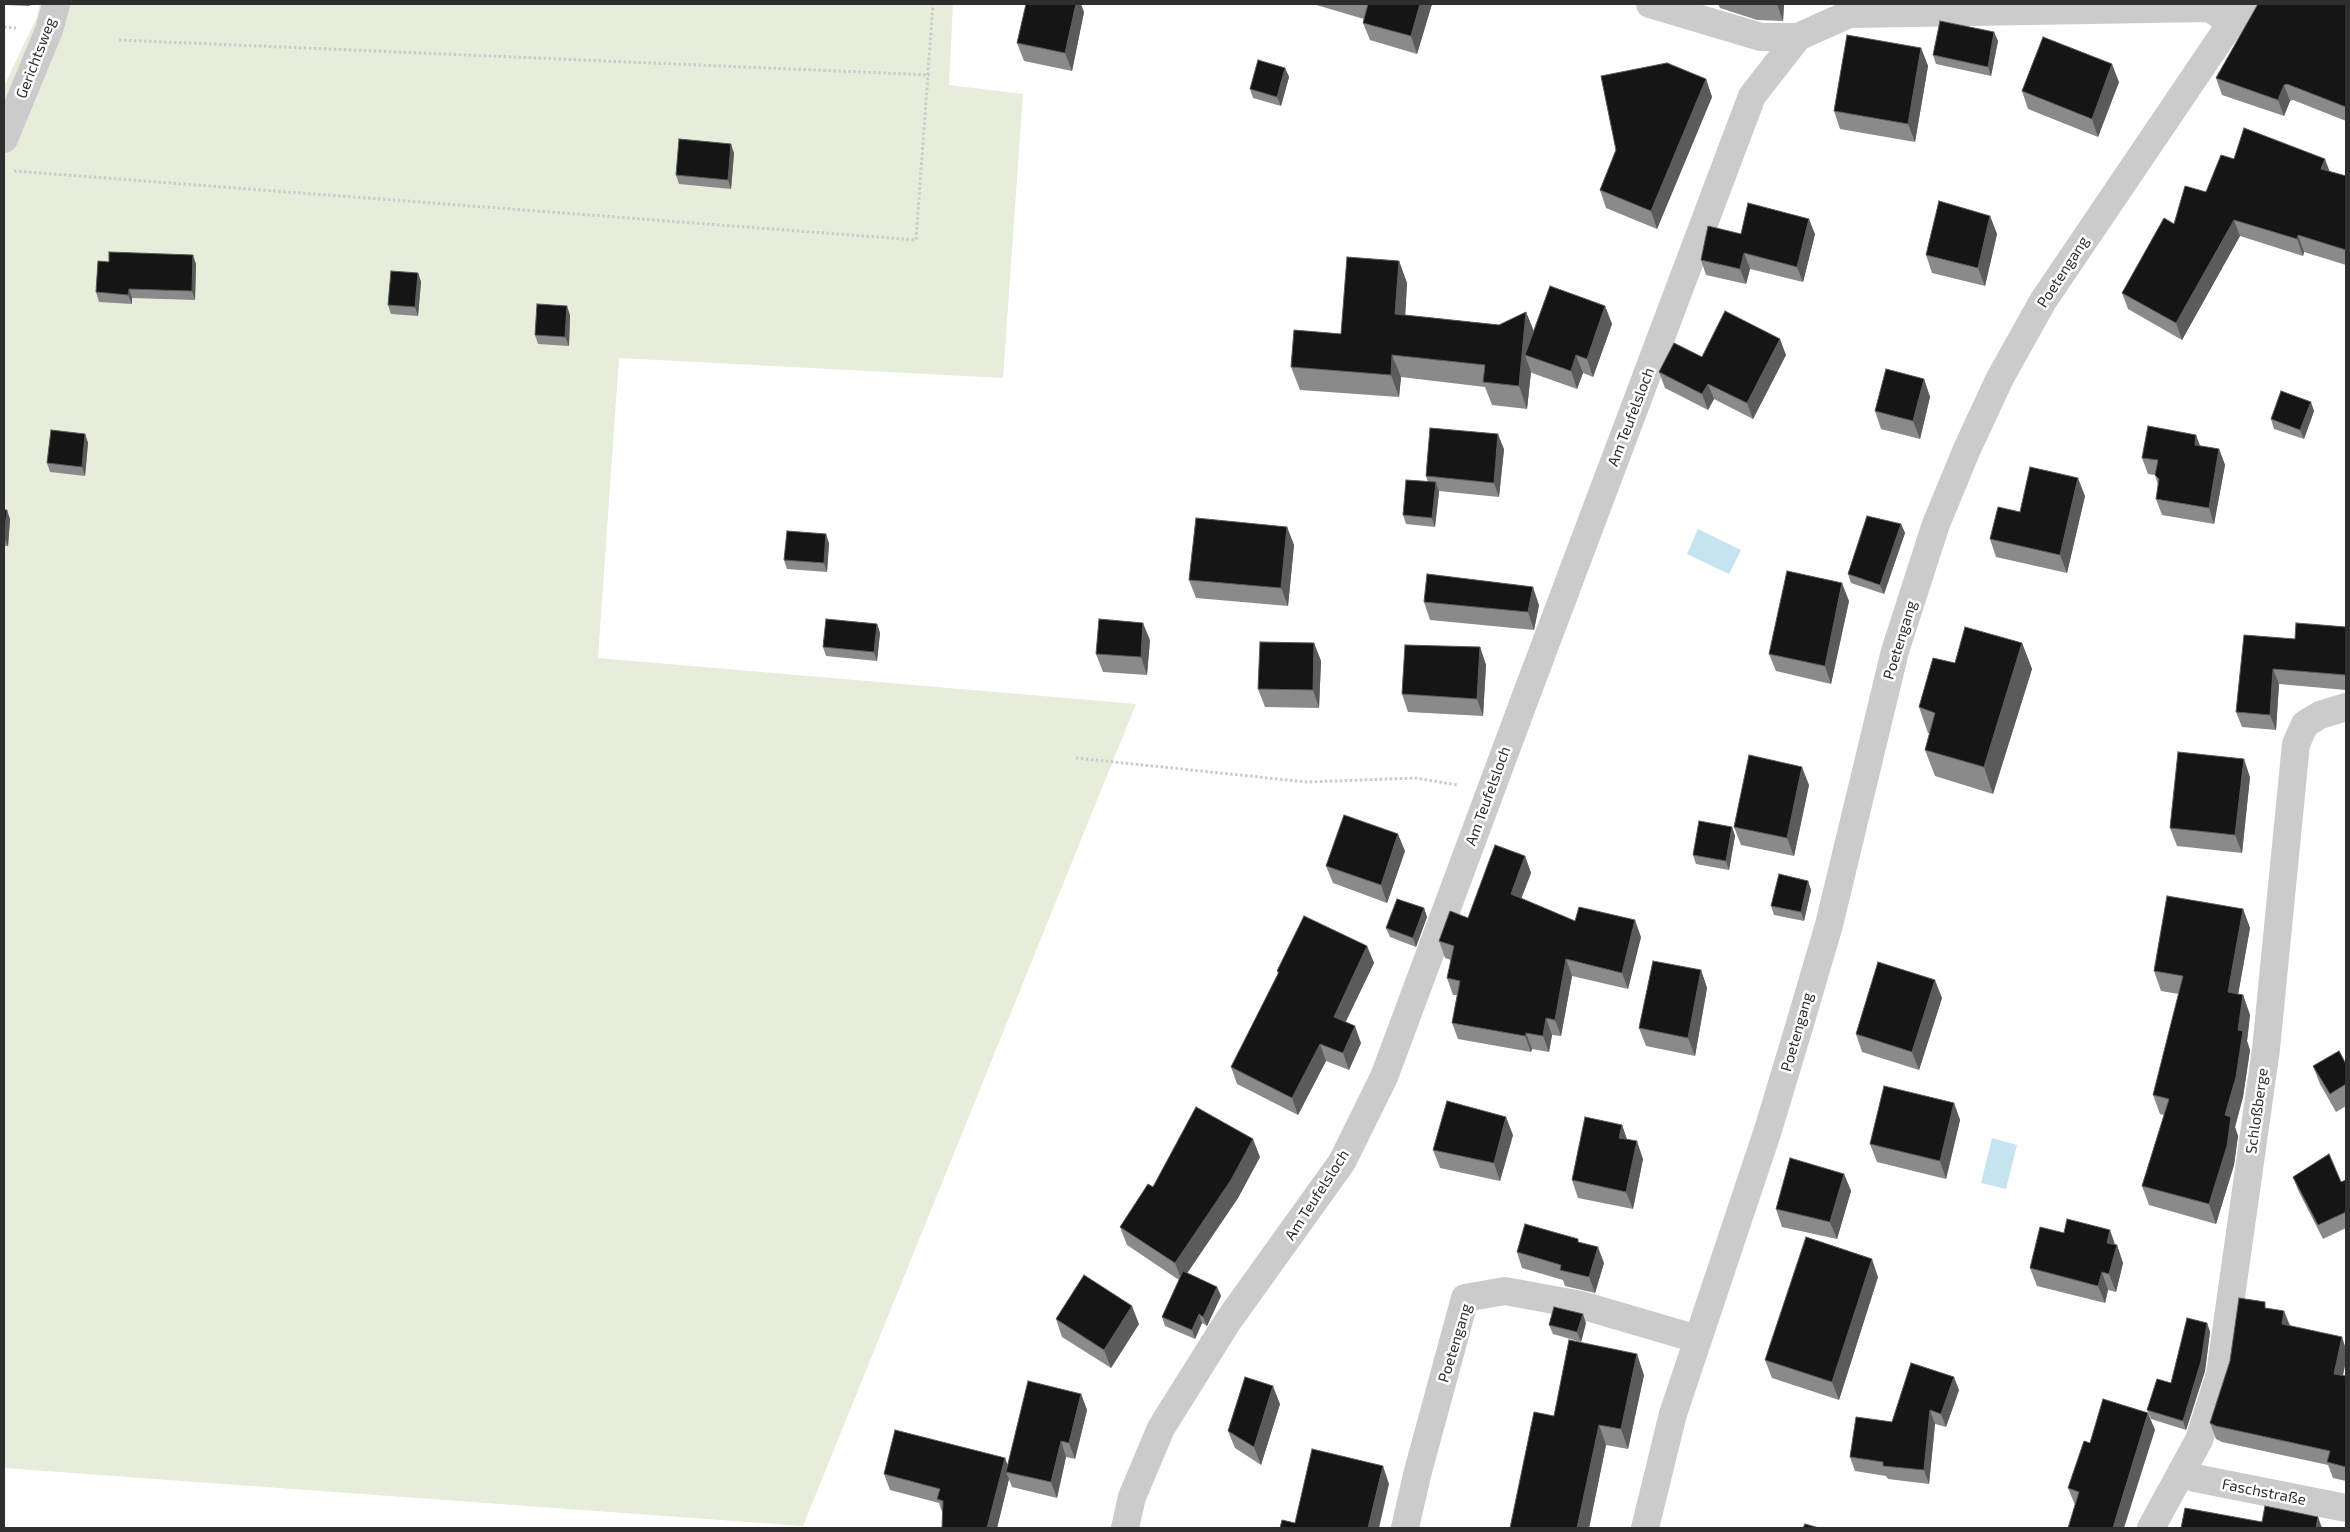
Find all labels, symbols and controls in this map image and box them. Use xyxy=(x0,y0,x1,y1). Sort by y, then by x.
street label: Gerichtsweg xyxy=(12,15,60,101)
street label: Poetengang xyxy=(2033,233,2093,311)
street label: Am Teufelsloch xyxy=(1604,365,1658,469)
street label: Poetengang xyxy=(1879,598,1921,682)
street label: Am Teufelsloch xyxy=(1462,744,1514,848)
street label: Poetengang xyxy=(1777,990,1817,1074)
street label: Schloßberge xyxy=(2242,1067,2272,1155)
street label: Am Teufelsloch xyxy=(1281,1146,1353,1244)
street label: Poetengang xyxy=(1434,1301,1476,1385)
street label: Faschstraße xyxy=(2220,1475,2308,1509)

